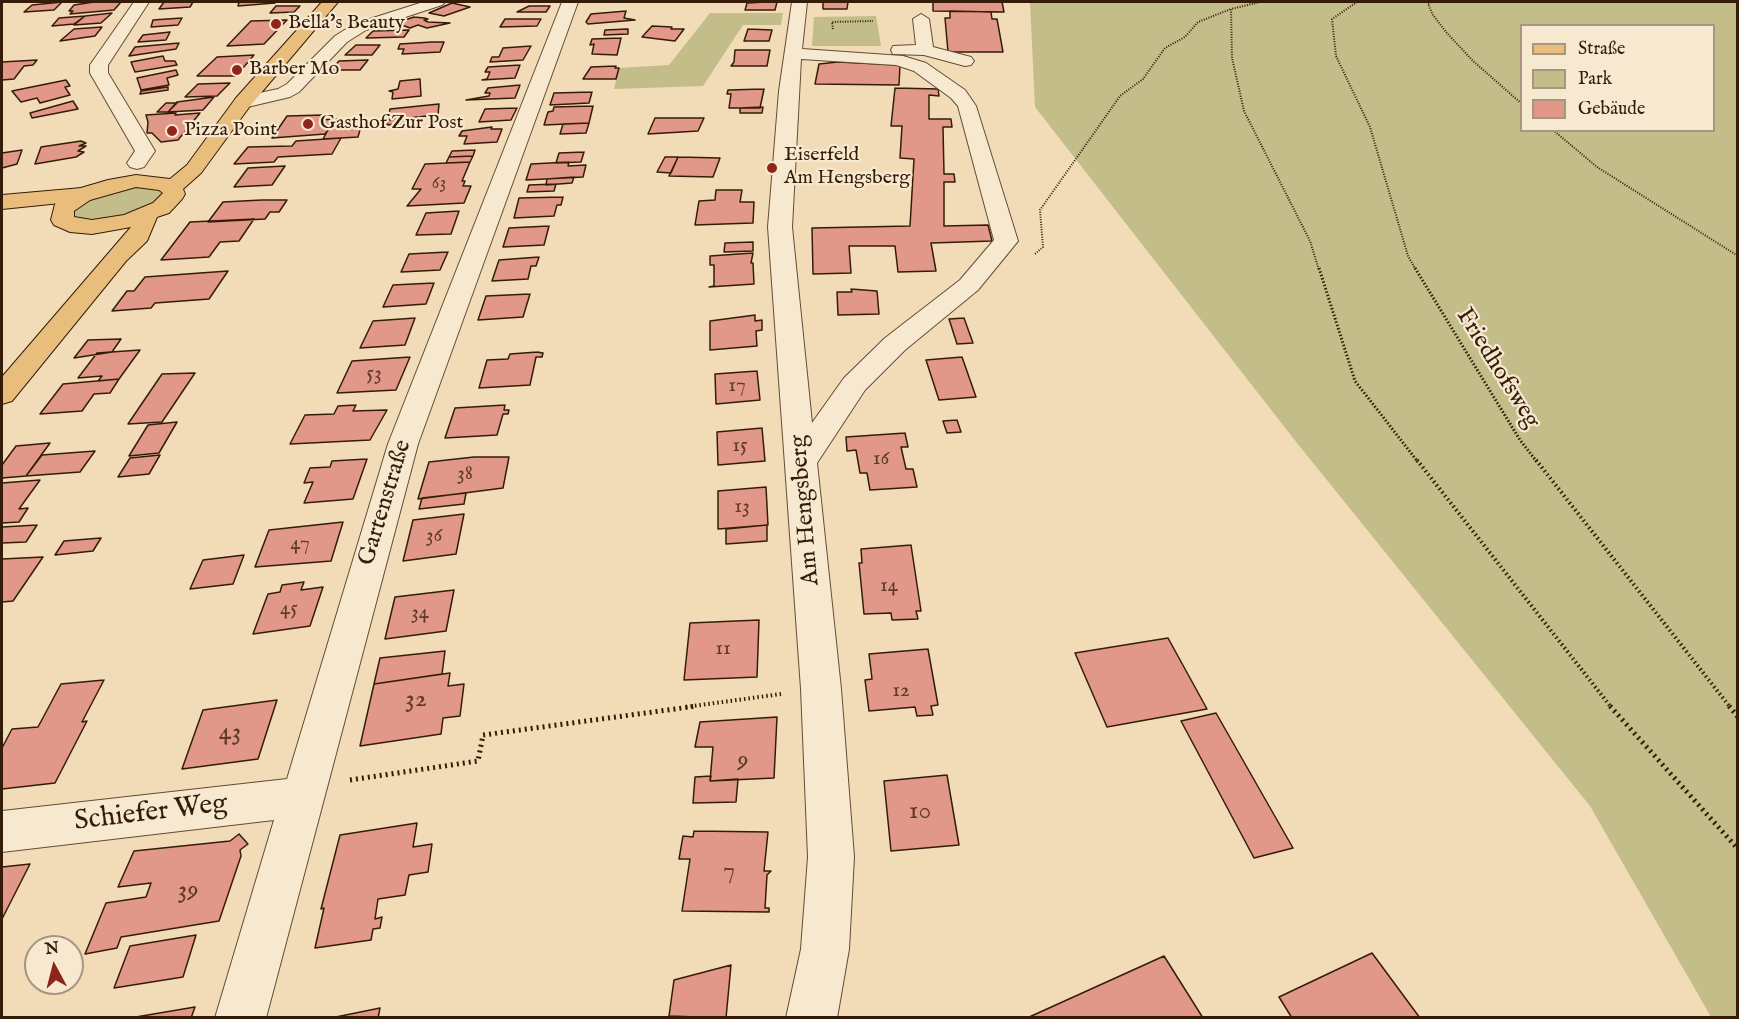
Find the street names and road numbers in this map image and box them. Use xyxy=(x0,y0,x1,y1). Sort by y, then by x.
street label: Friedhofsweg xyxy=(1449,304,1545,434)
street label: Am Hengsberg xyxy=(785,433,827,587)
street label: Gartenstraße xyxy=(353,437,419,569)
street label: Schiefer Weg xyxy=(72,788,230,840)

